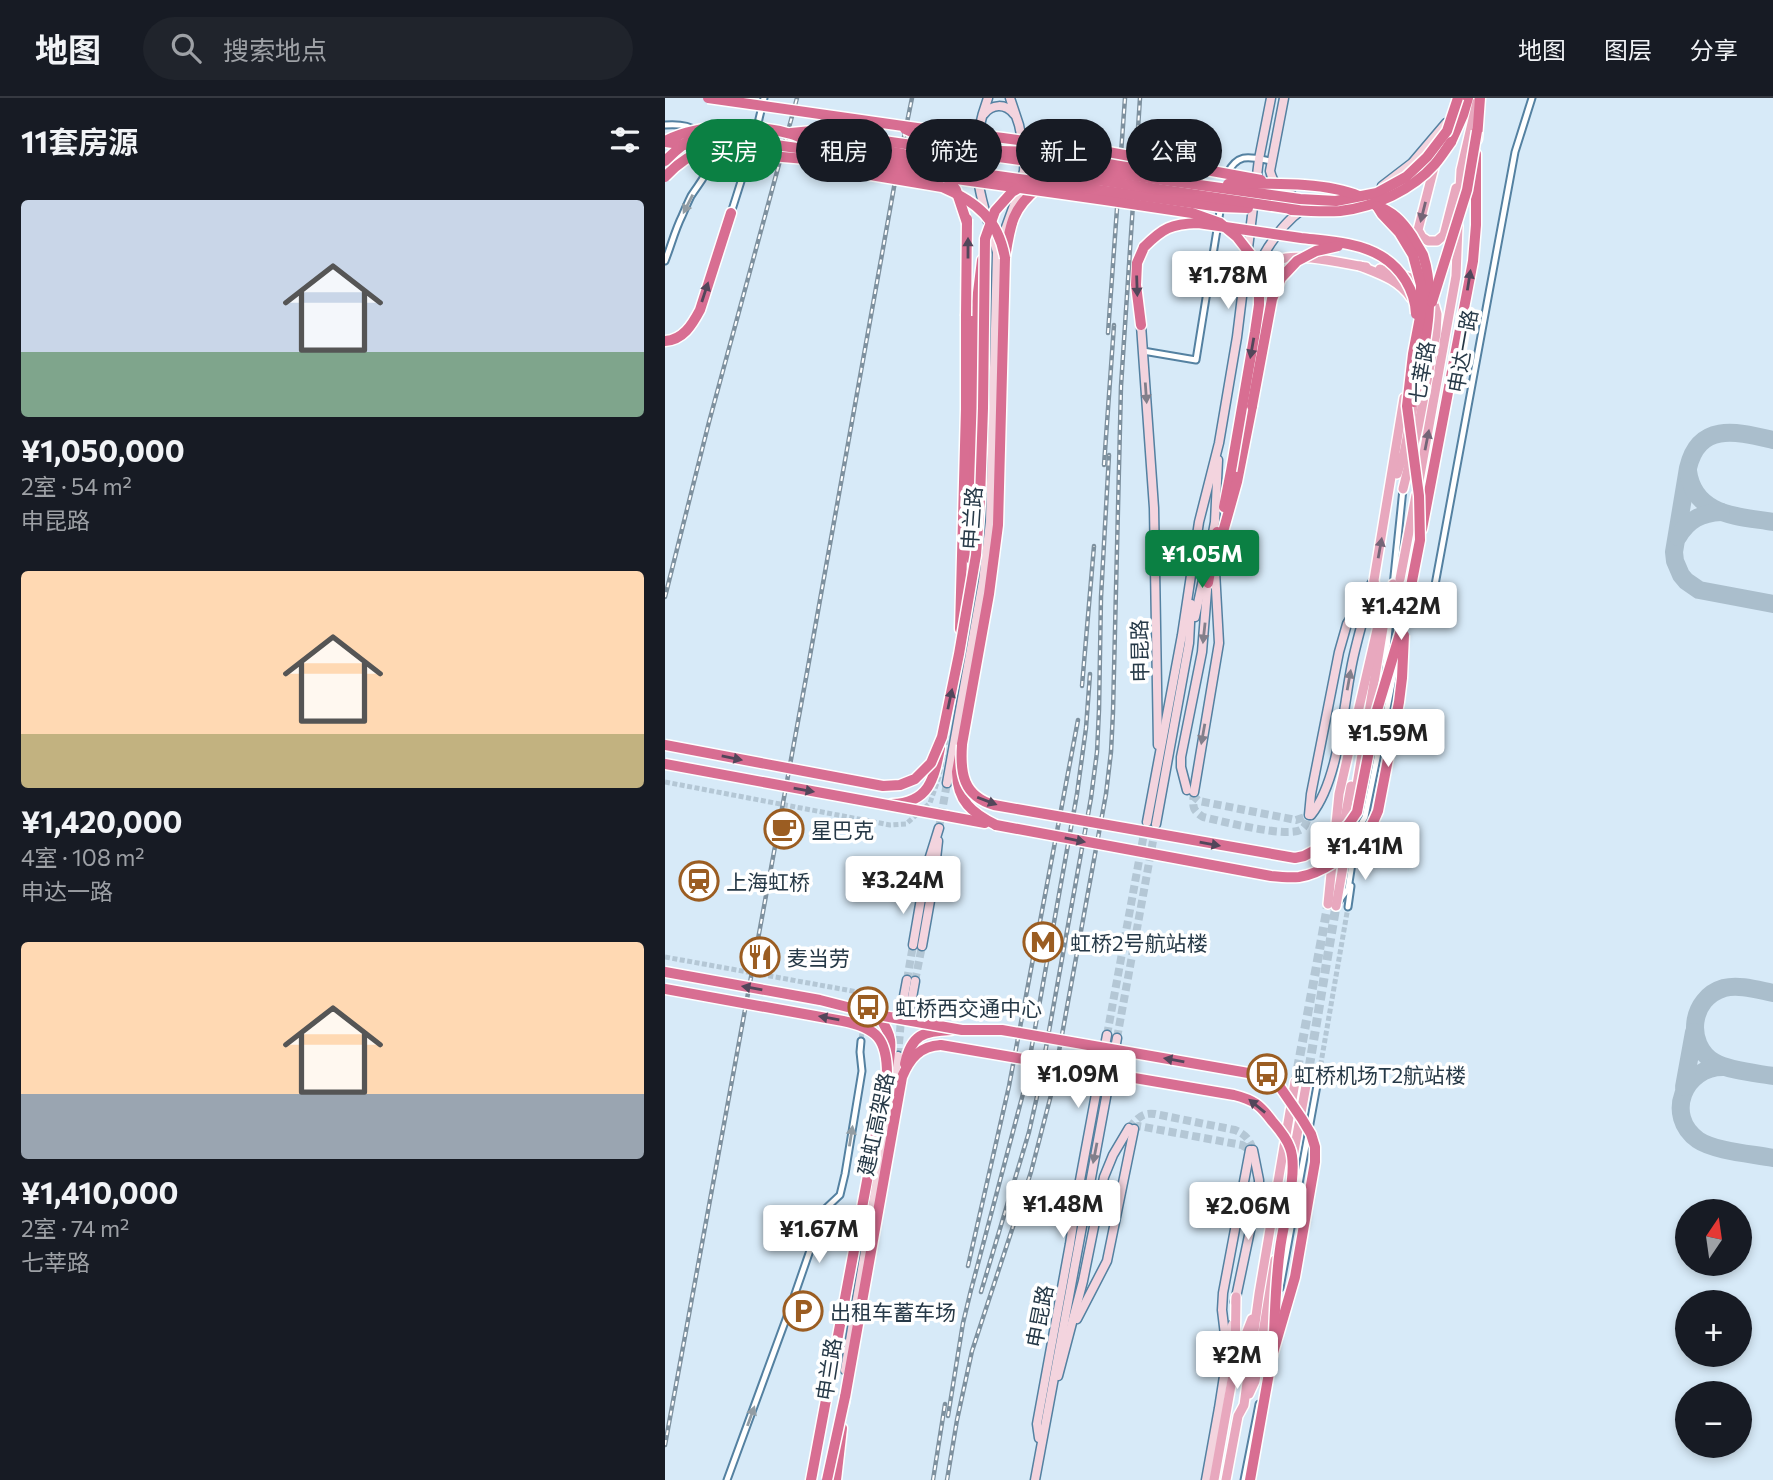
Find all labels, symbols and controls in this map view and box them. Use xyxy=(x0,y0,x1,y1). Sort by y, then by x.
search box xyxy=(143,17,633,80)
text: 地图 xyxy=(35,28,101,69)
icon: search xyxy=(167,29,205,67)
text: 搜索地点 xyxy=(223,34,327,65)
text: 地图 xyxy=(1518,35,1566,64)
text: 图层 xyxy=(1604,35,1652,64)
text: 分享 xyxy=(1690,35,1738,64)
chip: 买房 xyxy=(686,119,782,182)
chip: 租房 xyxy=(796,119,892,182)
chip: 筛选 xyxy=(906,119,1002,182)
chip: 新上 xyxy=(1016,119,1112,182)
chip: 公寓 xyxy=(1126,119,1222,182)
icon: filters xyxy=(606,121,644,159)
text: 11套房源 xyxy=(21,122,138,159)
one-way arrow xyxy=(682,194,693,214)
one-way arrow xyxy=(1417,201,1428,223)
one-way arrow xyxy=(962,237,973,259)
icon: home xyxy=(270,245,396,371)
pin: ¥1.78M xyxy=(1171,252,1285,311)
text: ¥1.78M xyxy=(1188,260,1268,288)
one-way arrow xyxy=(1464,269,1475,291)
one-way arrow xyxy=(1132,275,1143,297)
one-way arrow xyxy=(701,282,711,303)
street label: 申达一路 xyxy=(1442,307,1482,395)
one-way arrow xyxy=(1246,337,1257,359)
street label: 七莘路 xyxy=(1403,339,1439,405)
one-way arrow xyxy=(1141,382,1152,404)
one-way arrow xyxy=(1421,429,1432,451)
text: ¥1,050,000 xyxy=(21,431,185,468)
text: 2室 · 54 m² xyxy=(21,472,132,500)
street label: 申兰路 xyxy=(956,486,986,550)
text: 申昆路 xyxy=(21,506,90,534)
pin: ¥1.05M xyxy=(1145,531,1259,590)
one-way arrow xyxy=(1375,537,1386,559)
text: ¥1.05M xyxy=(1161,539,1243,567)
pin: ¥1.42M xyxy=(1344,582,1458,642)
text: ¥1.42M xyxy=(1361,591,1441,619)
icon: home xyxy=(270,616,396,742)
street label: 申昆路 xyxy=(1126,619,1152,683)
one-way arrow xyxy=(1198,622,1209,644)
one-way arrow xyxy=(1344,669,1355,691)
one-way arrow xyxy=(944,688,955,710)
pin: ¥1.59M xyxy=(1331,710,1445,769)
text: ¥1.59M xyxy=(1348,718,1428,746)
one-way arrow xyxy=(1197,723,1208,745)
one-way arrow xyxy=(721,753,743,764)
one-way arrow xyxy=(794,785,816,796)
one-way arrow xyxy=(977,796,998,807)
text: ¥1,420,000 xyxy=(21,802,183,839)
cafe icon: 星巴克 xyxy=(763,808,805,850)
place label: 星巴克 xyxy=(811,817,874,842)
pin: ¥1.41M xyxy=(1308,822,1422,882)
text: ¥1.41M xyxy=(1326,831,1404,859)
one-way arrow xyxy=(1064,834,1086,845)
one-way arrow xyxy=(1199,838,1221,849)
text: 4室 · 108 m² xyxy=(21,843,145,871)
pin: ¥3.24M xyxy=(846,856,960,916)
station icon: 上海虹桥 xyxy=(678,860,720,902)
text: ¥3.24M xyxy=(861,865,945,893)
place label: 上海虹桥 xyxy=(726,869,810,894)
text: 申达一路 xyxy=(21,877,113,905)
metro station icon: 虹桥2号航站楼 xyxy=(1022,921,1064,963)
place label: 虹桥2号航站楼 xyxy=(1070,930,1208,955)
restaurant icon: 麦当劳 xyxy=(739,936,781,978)
place label: 麦当劳 xyxy=(787,945,850,970)
one-way arrow xyxy=(741,982,763,993)
bus stop icon: 虹桥西交通中心 xyxy=(847,986,889,1028)
icon: home xyxy=(270,987,396,1113)
place label: 虹桥西交通中心 xyxy=(895,995,1042,1020)
one-way arrow xyxy=(818,1012,840,1023)
pin: ¥1.09M xyxy=(1021,1051,1135,1110)
bus stop icon: 虹桥机场T2航站楼 xyxy=(1246,1053,1288,1095)
one-way arrow xyxy=(1163,1055,1185,1066)
text: ¥1.09M xyxy=(1037,1059,1119,1087)
place label: 虹桥机场T2航站楼 xyxy=(1294,1062,1466,1087)
street label: 建虹高架路 xyxy=(852,1070,898,1178)
one-way arrow xyxy=(1248,1098,1266,1113)
one-way arrow xyxy=(846,1125,857,1147)
one-way arrow xyxy=(1089,1142,1100,1164)
text: ¥1,410,000 xyxy=(21,1173,179,1210)
pin: ¥1.48M xyxy=(1006,1180,1120,1240)
pin: ¥2.06M xyxy=(1191,1182,1305,1242)
text: ¥1.48M xyxy=(1022,1189,1104,1217)
text: ¥2.06M xyxy=(1205,1191,1291,1219)
north arrow xyxy=(1675,1199,1752,1276)
map controls xyxy=(1675,1199,1752,1458)
pin: ¥1.67M xyxy=(762,1206,876,1265)
text: 2室 · 74 m² xyxy=(21,1214,129,1242)
text: ¥1.67M xyxy=(779,1214,859,1242)
text: 七莘路 xyxy=(21,1248,90,1276)
street label: 申昆路 xyxy=(1021,1283,1057,1349)
parking icon: 出租车蓄车场 xyxy=(782,1290,824,1332)
button: + xyxy=(1675,1290,1752,1367)
place label: 出租车蓄车场 xyxy=(830,1299,956,1324)
pin: ¥2M xyxy=(1203,1332,1271,1391)
street label: 申兰路 xyxy=(811,1336,845,1402)
text: ¥2M xyxy=(1212,1340,1262,1368)
button: − xyxy=(1675,1381,1752,1458)
one-way arrow xyxy=(746,1405,757,1426)

